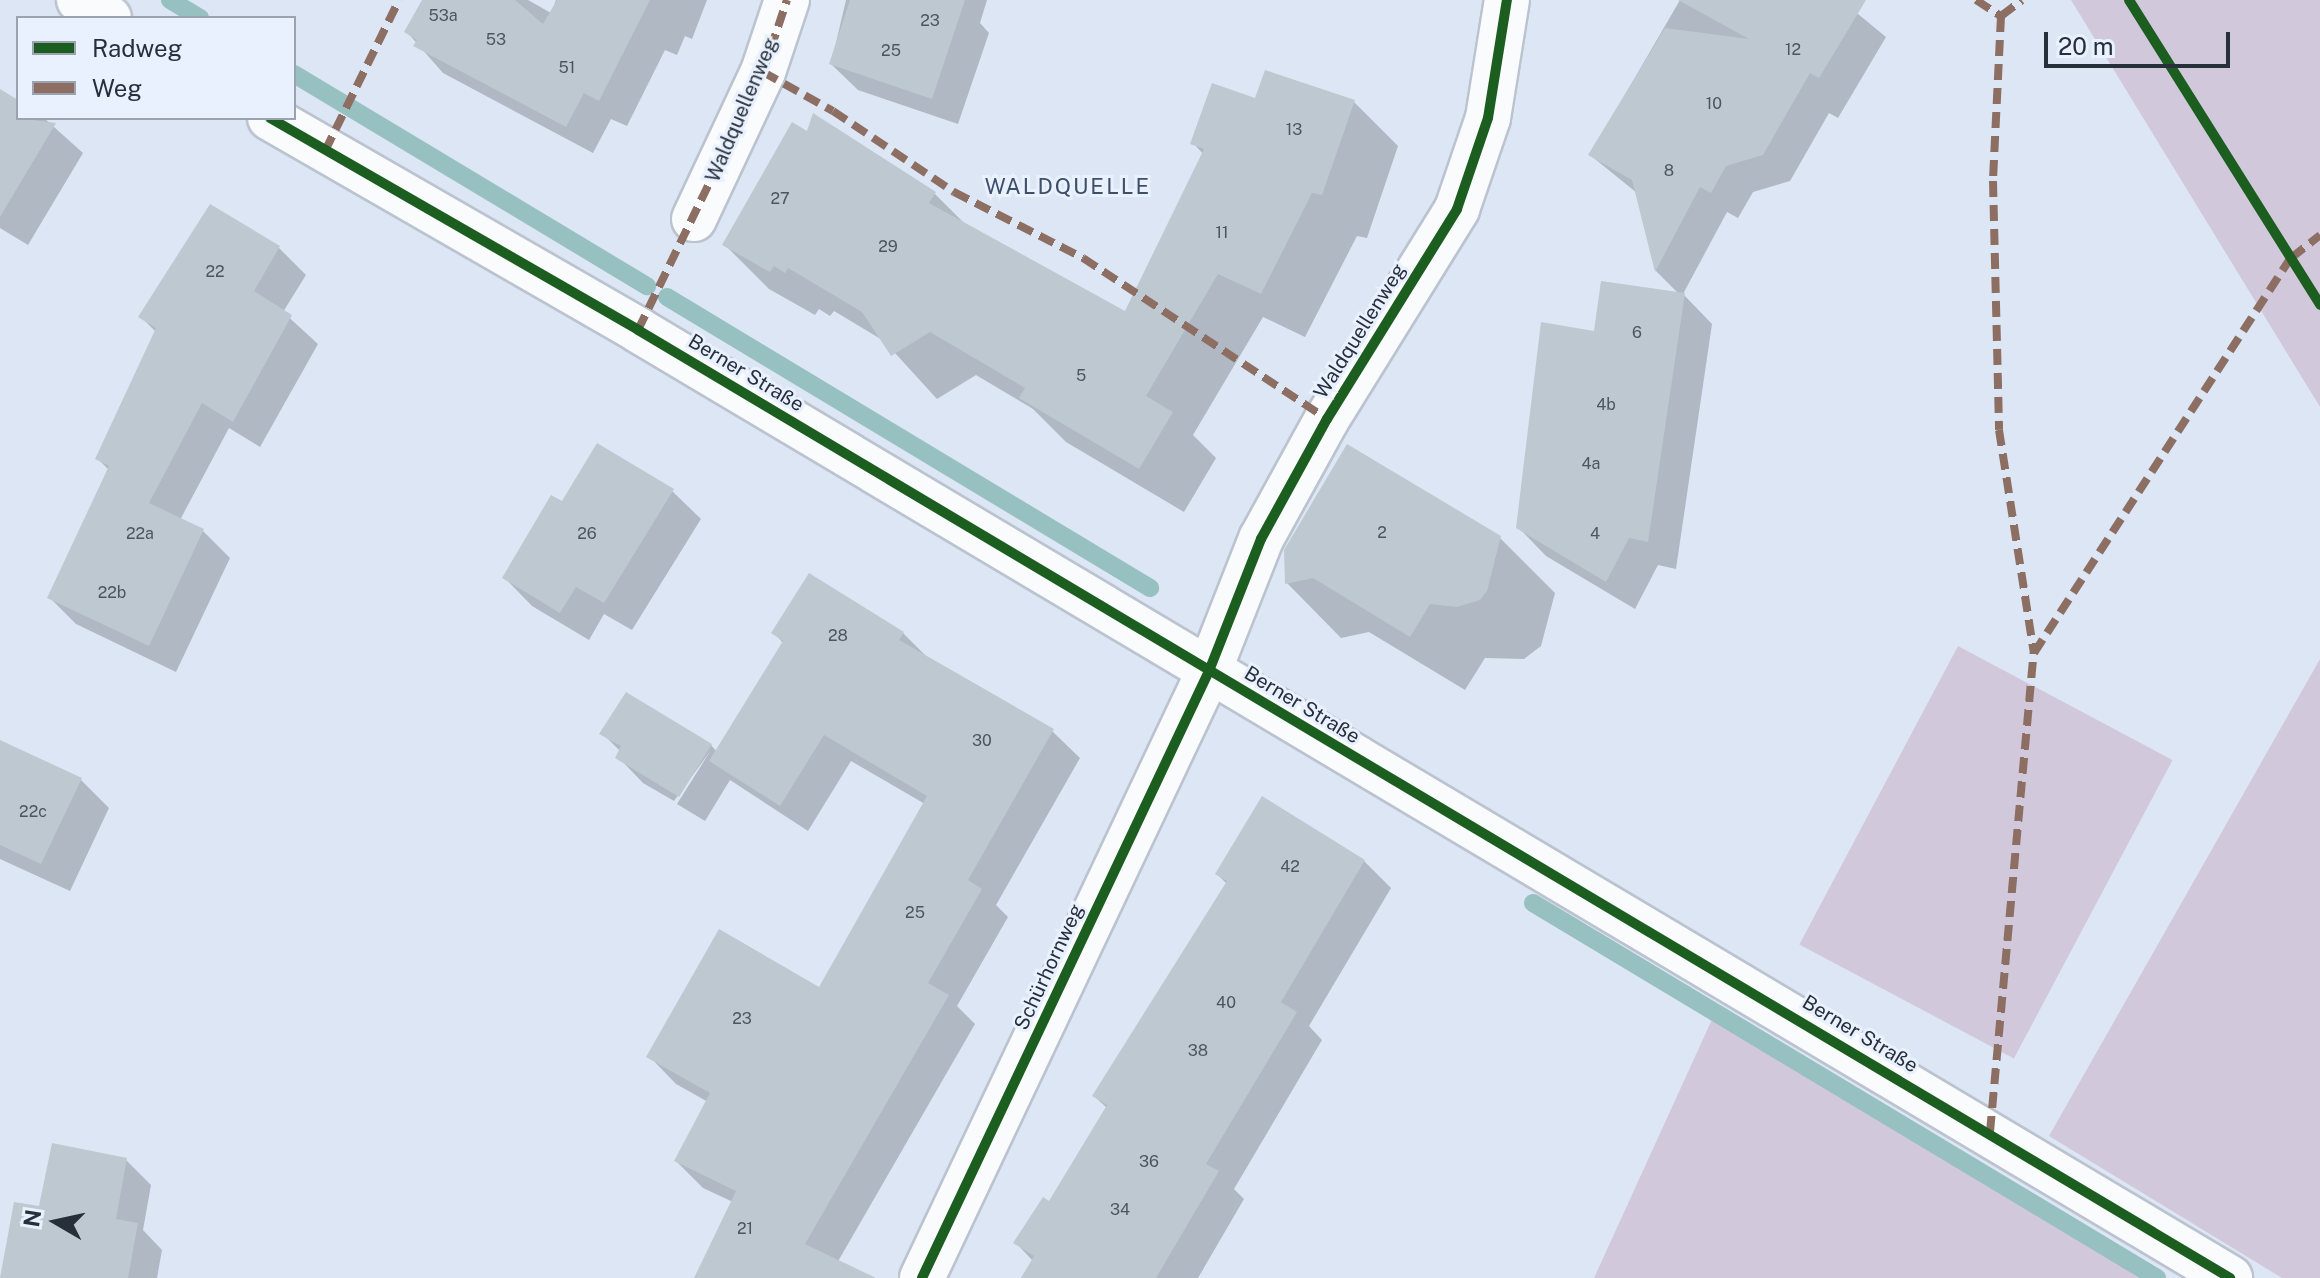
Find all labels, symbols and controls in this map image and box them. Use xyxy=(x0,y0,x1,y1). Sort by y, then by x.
house number: 53a xyxy=(428,6,458,26)
house number: 23 xyxy=(920,11,940,31)
legend xyxy=(16,16,296,120)
scale bar xyxy=(2048,16,2234,66)
house number: 53 xyxy=(486,30,506,50)
text: 20 m xyxy=(2058,32,2114,60)
text: Radweg xyxy=(92,34,183,62)
street label: Waldquellenweg xyxy=(701,34,783,186)
house number: 12 xyxy=(1785,40,1801,60)
house number: 25 xyxy=(881,41,901,61)
house number: 51 xyxy=(559,58,575,78)
text: Weg xyxy=(92,74,142,102)
house number: 10 xyxy=(1706,94,1722,114)
house number: 13 xyxy=(1286,120,1302,140)
house number: 8 xyxy=(1664,161,1674,181)
district label: WALDQUELLE xyxy=(985,174,1151,200)
house number: 27 xyxy=(770,189,790,209)
house number: 11 xyxy=(1215,223,1229,243)
house number: 29 xyxy=(878,237,898,257)
street label: Waldquellenweg xyxy=(1309,259,1411,403)
house number: 22 xyxy=(205,262,225,282)
house number: 6 xyxy=(1632,323,1642,343)
street label: Berner Straße xyxy=(684,329,808,417)
house number: 5 xyxy=(1076,366,1086,386)
house number: 4b xyxy=(1596,395,1616,415)
house number: 4a xyxy=(1582,454,1600,474)
house number: 2 xyxy=(1377,523,1387,543)
house number: 22a xyxy=(126,524,154,544)
house number: 26 xyxy=(577,524,597,544)
house number: 4 xyxy=(1590,524,1600,544)
house number: 22b xyxy=(98,583,126,603)
house number: 28 xyxy=(828,626,848,646)
street label: Berner Straße xyxy=(1240,661,1364,749)
house number: 30 xyxy=(972,731,992,751)
house number: 22c xyxy=(19,802,47,822)
house number: 42 xyxy=(1280,857,1300,877)
street label: Schürhornweg xyxy=(1009,900,1089,1034)
house number: 25 xyxy=(905,903,925,923)
street label: Berner Straße xyxy=(1798,990,1922,1078)
house number: 40 xyxy=(1216,993,1236,1013)
house number: 23 xyxy=(732,1009,752,1029)
house number: 38 xyxy=(1188,1041,1208,1061)
house number: 36 xyxy=(1139,1152,1159,1172)
north arrow xyxy=(16,1182,96,1262)
house number: 34 xyxy=(1110,1200,1130,1220)
text: N xyxy=(18,1208,46,1229)
house number: 21 xyxy=(737,1219,753,1239)

